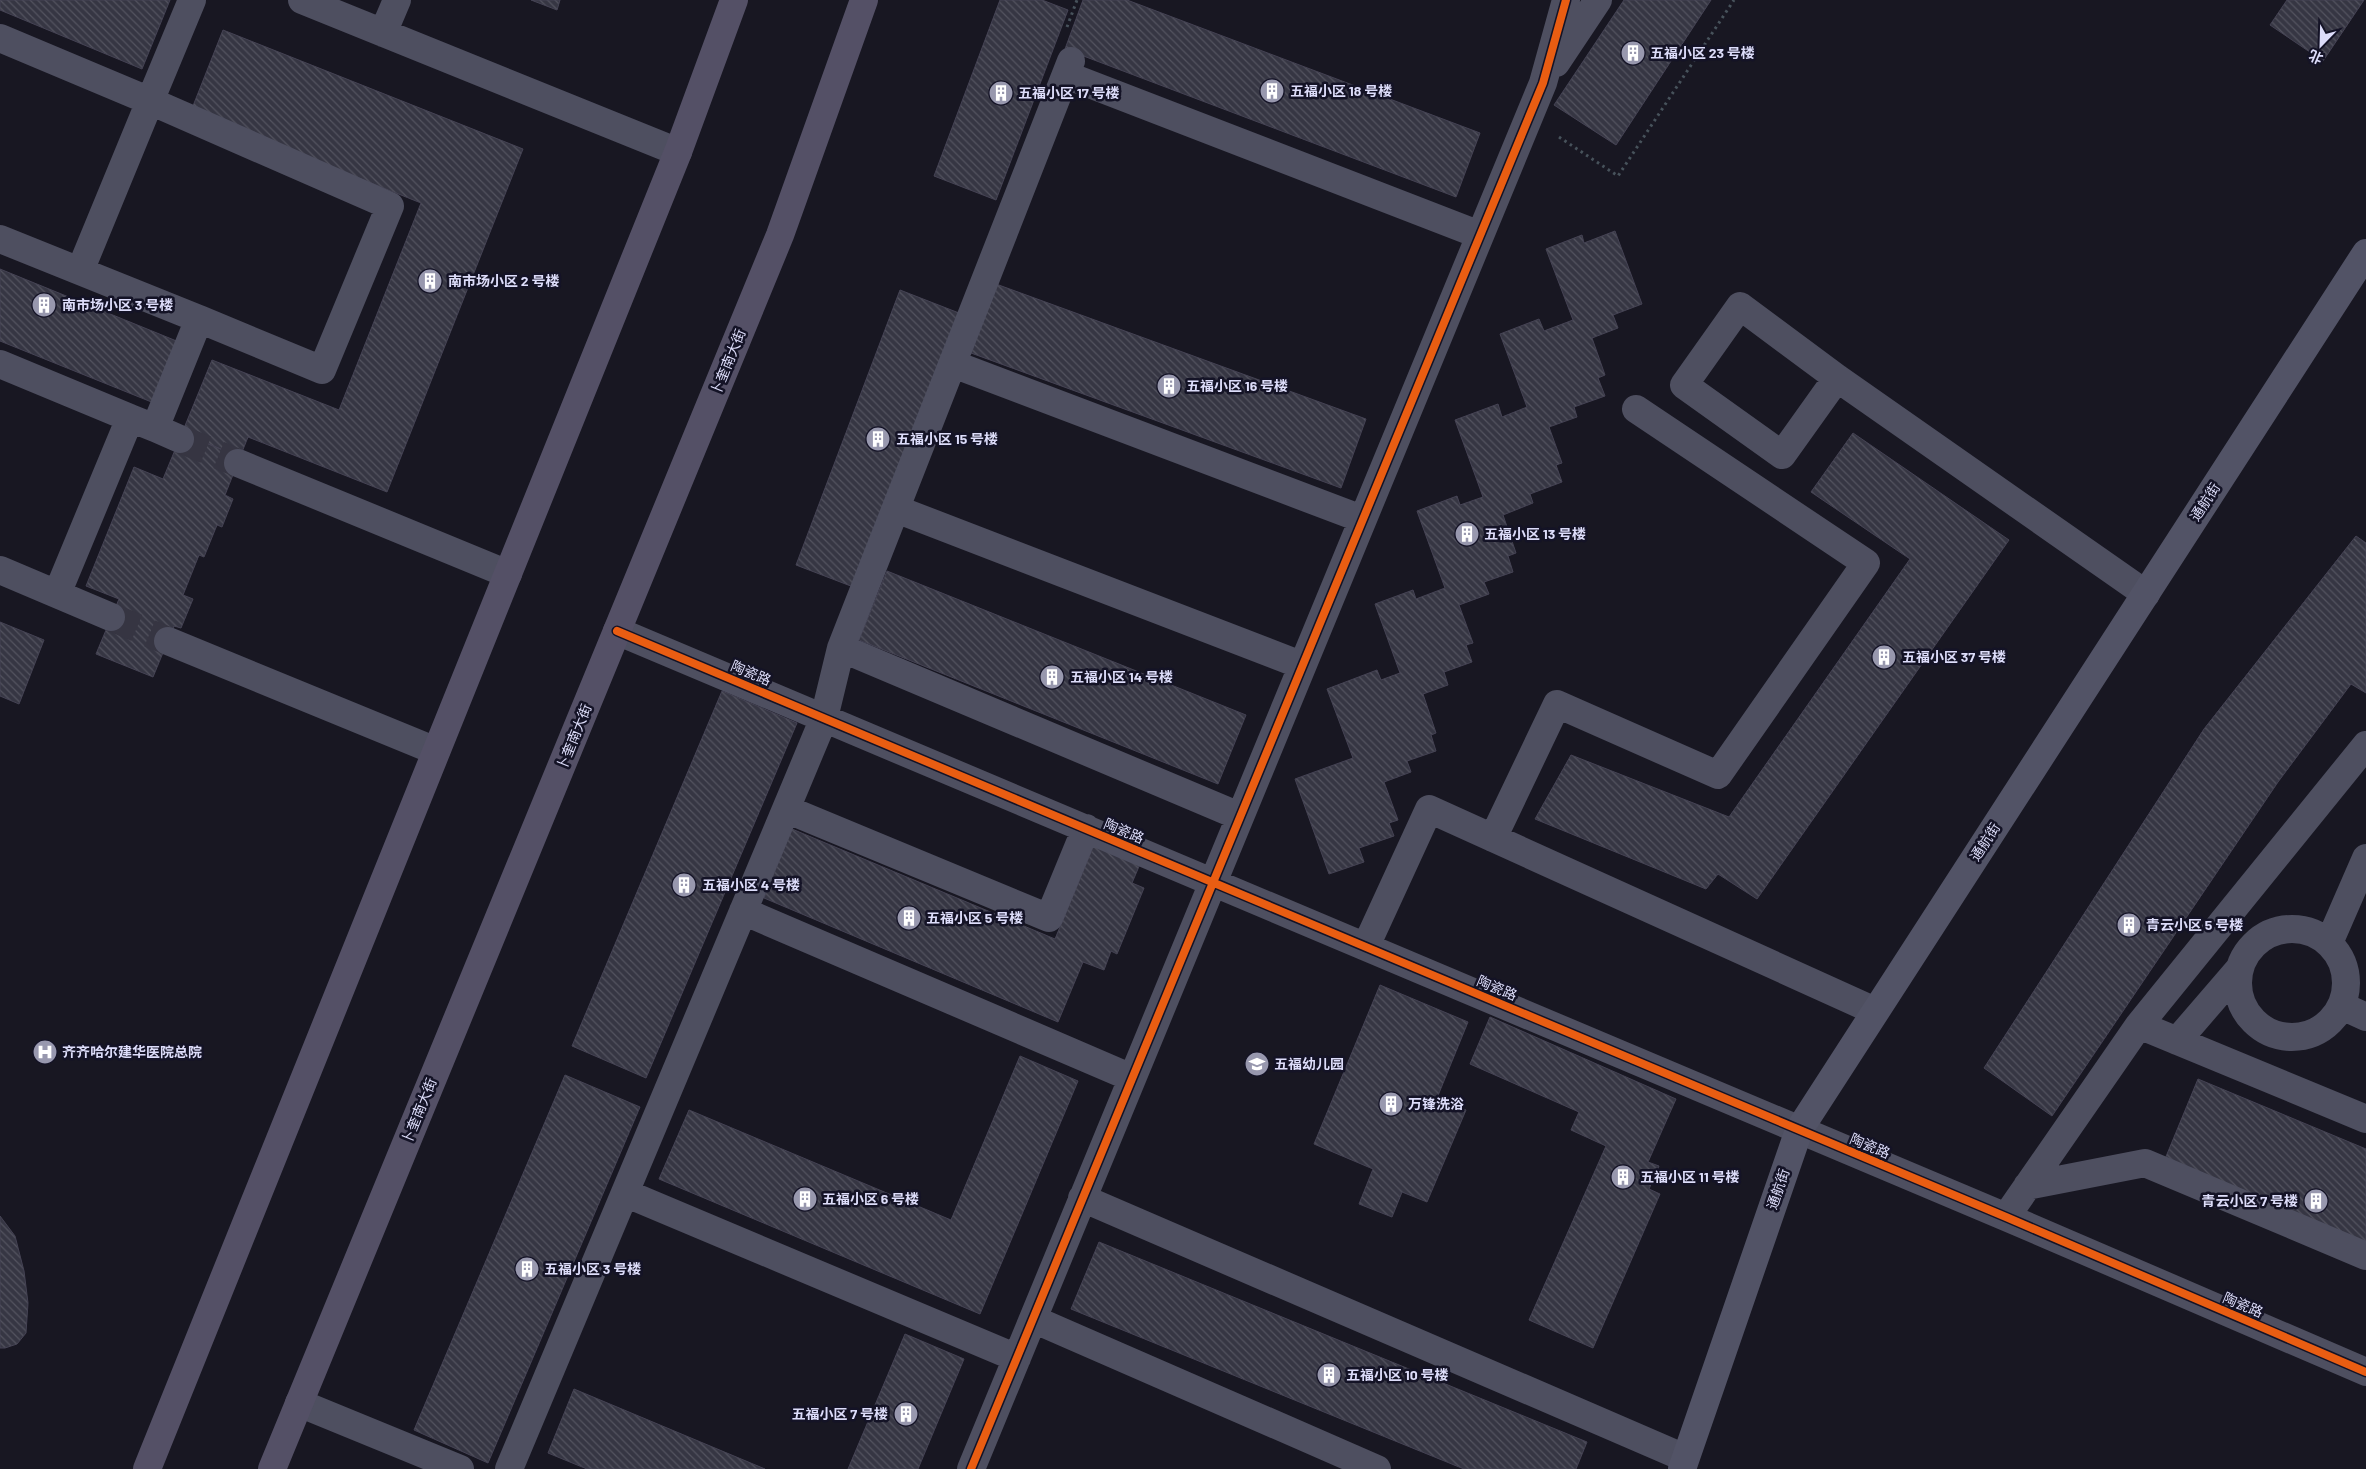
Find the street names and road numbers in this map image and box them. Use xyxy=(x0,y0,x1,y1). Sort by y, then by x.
street label: 卜奎南大街 xyxy=(707,326,749,397)
street label: 通航街 xyxy=(2186,479,2223,524)
street label: 陶瓷路 xyxy=(729,657,774,689)
street label: 卜奎南大街 xyxy=(553,701,595,772)
street label: 陶瓷路 xyxy=(1102,815,1147,847)
street label: 通航街 xyxy=(1966,819,2003,864)
street label: 陶瓷路 xyxy=(1475,972,1520,1004)
street label: 卜奎南大街 xyxy=(398,1075,440,1146)
street label: 陶瓷路 xyxy=(1848,1130,1893,1162)
street label: 通航街 xyxy=(1763,1166,1792,1211)
street label: 陶瓷路 xyxy=(2221,1289,2266,1321)

